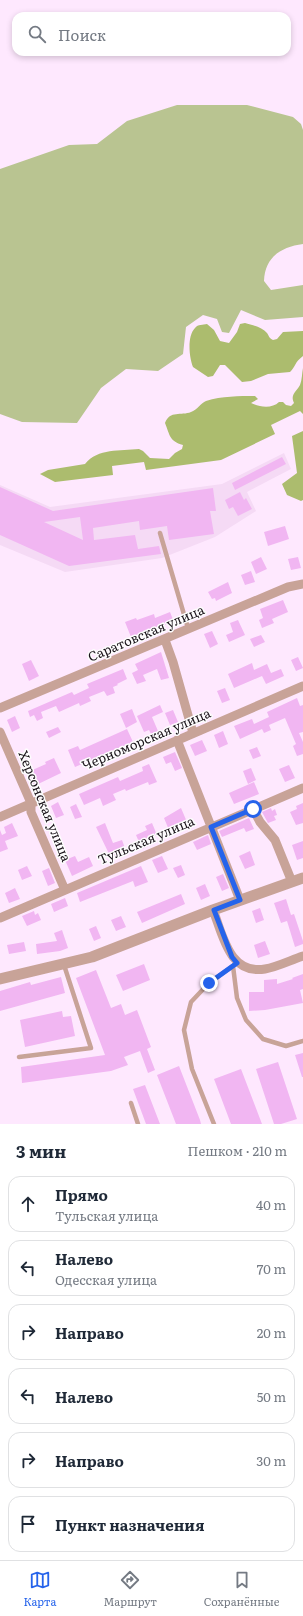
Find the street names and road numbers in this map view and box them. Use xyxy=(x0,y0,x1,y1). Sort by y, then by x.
street label: Саратовская улица xyxy=(85,599,207,666)
street label: Черноморская улица xyxy=(78,703,213,774)
street label: Херсонская улица xyxy=(15,747,76,864)
street label: Тульская улица xyxy=(95,811,197,868)

